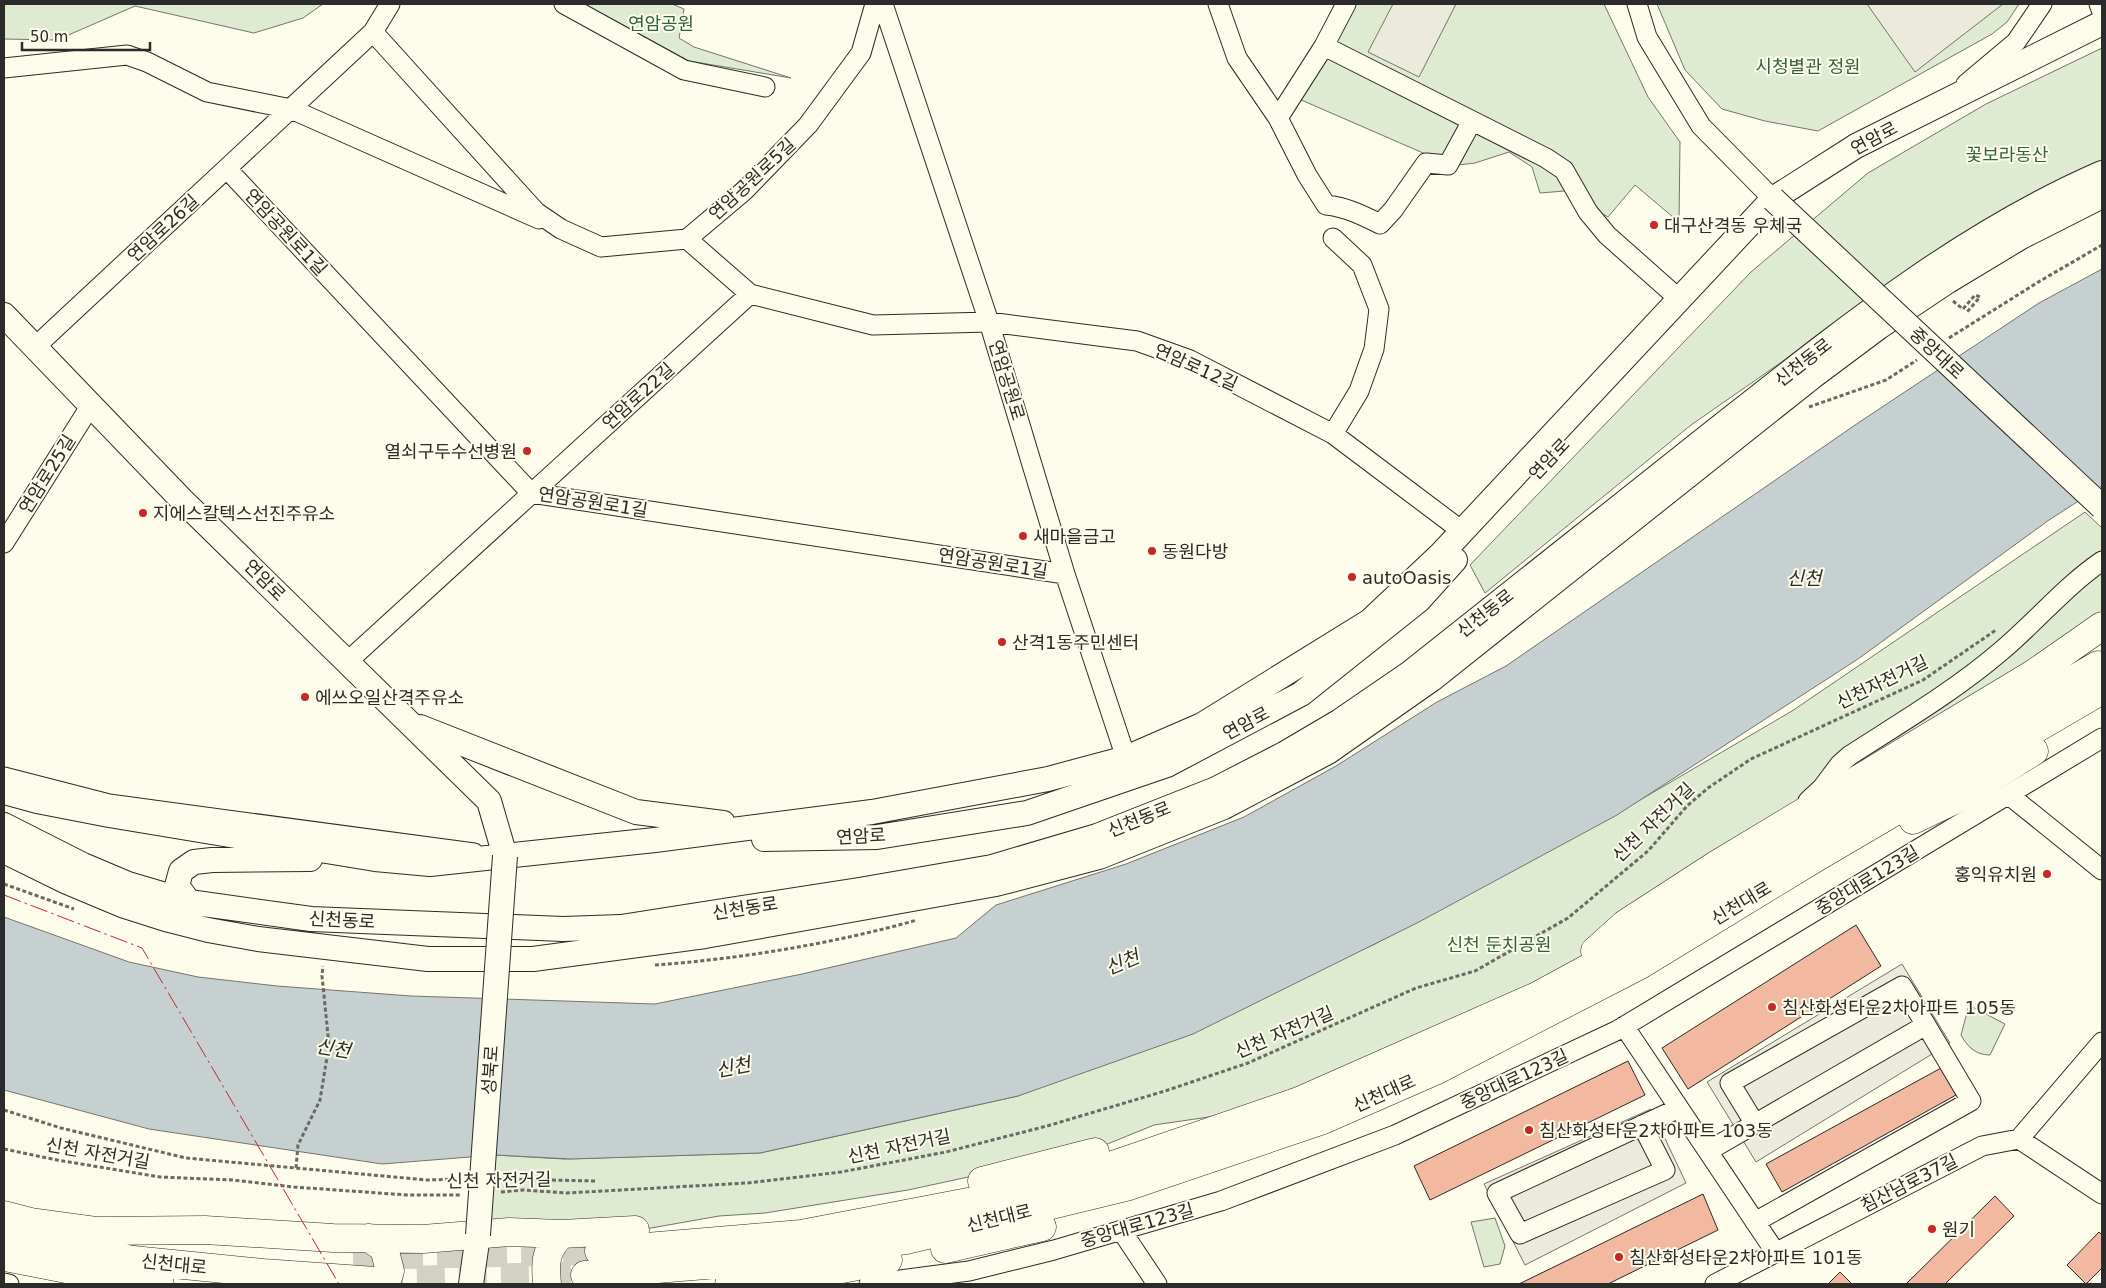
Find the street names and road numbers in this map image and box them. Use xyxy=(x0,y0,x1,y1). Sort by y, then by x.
street label: 연암로 xyxy=(1847,117,1901,159)
street label: 연암공원로5길 xyxy=(704,134,800,224)
street label: 연암공원로1길 xyxy=(241,184,331,280)
street label: 연암로26길 xyxy=(123,190,203,266)
street label: 중앙대로 xyxy=(1906,323,1968,383)
street label: 신천동로 xyxy=(1770,333,1836,391)
street label: 연암공원로 xyxy=(985,337,1029,423)
street label: 연암로12길 xyxy=(1151,339,1241,395)
street label: 연암로22길 xyxy=(598,358,678,434)
street label: 연암로25길 xyxy=(14,431,80,517)
street label: 연암로 xyxy=(1524,434,1574,484)
street label: 연암공원로1길 xyxy=(537,483,649,521)
street label: 연암공원로1길 xyxy=(937,544,1049,582)
street label: 연암로 xyxy=(240,555,290,605)
street label: 신천동로 xyxy=(1452,584,1518,642)
street label: 신천자전거길 xyxy=(1833,651,1931,713)
street label: 연암로 xyxy=(1219,702,1273,744)
street label: 신천 자전거길 xyxy=(1608,778,1698,866)
street label: 신천동로 xyxy=(1104,797,1174,841)
street label: 연암로 xyxy=(836,824,886,848)
street label: 중앙대로123길 xyxy=(1811,841,1923,919)
street label: 신천대로 xyxy=(1707,877,1775,929)
street label: 신천동로 xyxy=(711,892,779,924)
street label: 신천동로 xyxy=(308,908,376,932)
street label: 신천 자전거길 xyxy=(1232,1002,1336,1062)
street label: 성북로 xyxy=(478,1044,502,1096)
street label: 중앙대로123길 xyxy=(1456,1045,1572,1113)
street label: 신천대로 xyxy=(1349,1070,1419,1116)
street label: 신천 자전거길 xyxy=(845,1125,953,1167)
street label: 신천 자전거길 xyxy=(44,1134,152,1172)
street label: 침산남로37길 xyxy=(1857,1150,1961,1216)
street label: 신천 자전거길 xyxy=(446,1169,552,1191)
street label: 중앙대로123길 xyxy=(1078,1199,1196,1251)
street label: 신천대로 xyxy=(964,1200,1034,1236)
street label: 신천대로 xyxy=(140,1250,208,1278)

